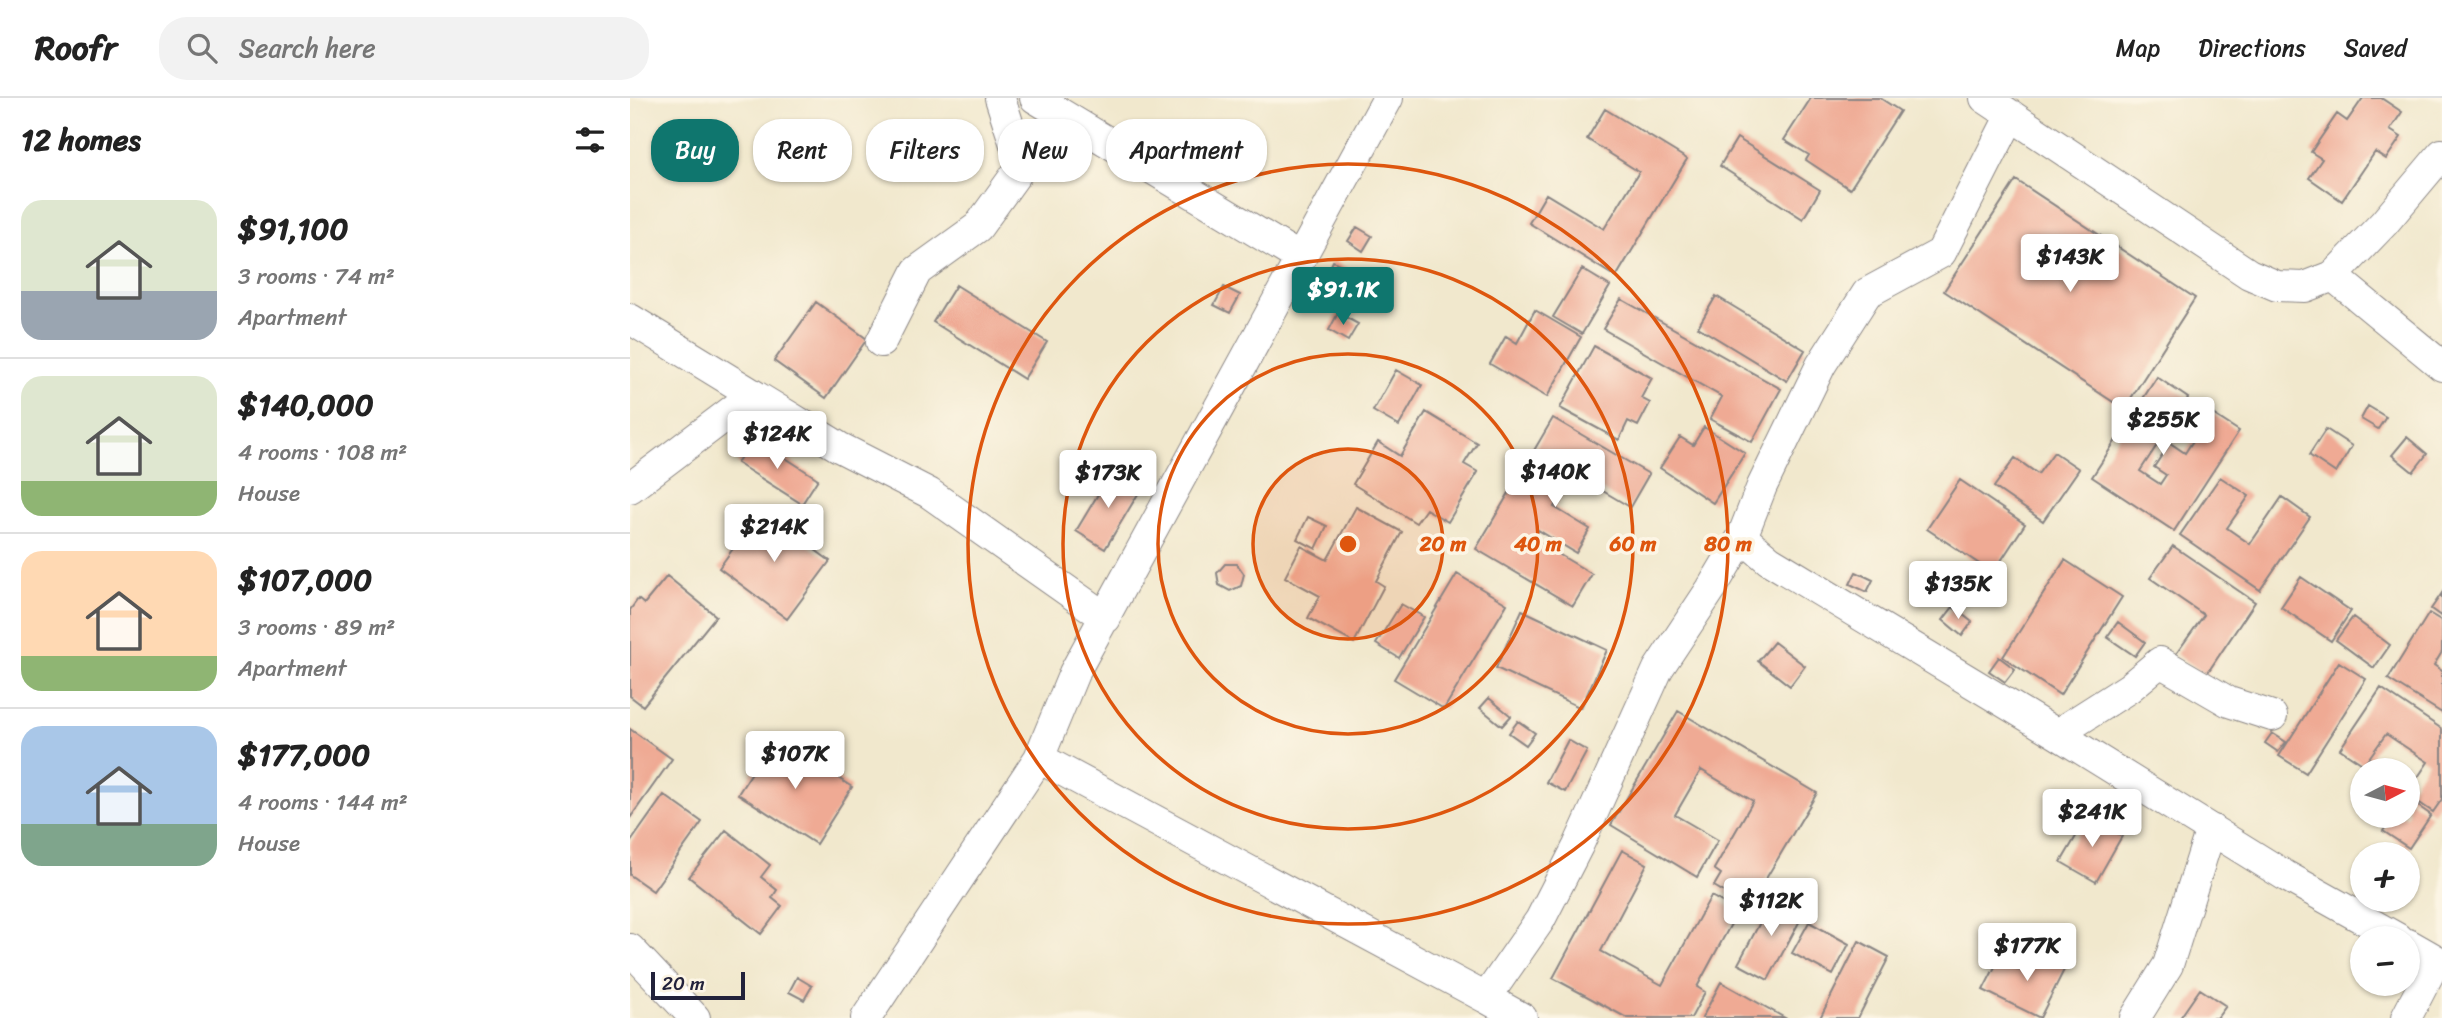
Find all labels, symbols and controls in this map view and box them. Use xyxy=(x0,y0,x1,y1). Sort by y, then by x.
search box xyxy=(159,17,649,80)
text: Roofr xyxy=(35,19,117,77)
text: Search here xyxy=(239,25,376,71)
text: Map xyxy=(2116,27,2160,69)
text: Directions xyxy=(2198,27,2306,69)
text: Saved xyxy=(2344,27,2407,69)
icon: search xyxy=(183,29,221,67)
text: 12 homes xyxy=(21,113,141,167)
chip: Buy xyxy=(651,119,739,182)
chip: Rent xyxy=(753,119,852,182)
chip: Filters xyxy=(866,119,984,182)
chip: New xyxy=(998,119,1092,182)
chip: Apartment xyxy=(1106,119,1267,182)
icon: filters xyxy=(571,121,609,159)
text: $91,100 xyxy=(238,202,348,256)
icon: home xyxy=(77,228,161,312)
pin: $143K xyxy=(2021,234,2119,294)
text: $143K xyxy=(2037,236,2103,277)
text: 3 rooms · 74 m² xyxy=(238,256,395,297)
pin: $91.1K xyxy=(1286,268,1400,327)
text: $91.1K xyxy=(1308,269,1378,310)
text: Apartment xyxy=(238,297,347,338)
text: $140,000 xyxy=(238,378,374,432)
pin: $255K xyxy=(2114,398,2212,457)
text: $255K xyxy=(2128,399,2198,440)
icon: home xyxy=(77,404,161,488)
pin: $124K xyxy=(728,412,826,471)
text: $124K xyxy=(744,413,810,454)
text: 4 rooms · 108 m² xyxy=(238,432,407,473)
pin: $173K xyxy=(1059,450,1157,510)
pin: $140K xyxy=(1506,450,1604,509)
text: $140K xyxy=(1521,451,1589,492)
text: $173K xyxy=(1075,452,1141,493)
text: House xyxy=(238,473,300,514)
pin: $214K xyxy=(725,504,823,564)
text: $214K xyxy=(741,506,807,547)
text: 20 m xyxy=(1419,525,1467,563)
text: 40 m xyxy=(1513,525,1563,563)
text: 60 m xyxy=(1609,525,1657,563)
text: 80 m xyxy=(1703,525,1753,563)
centre of rings xyxy=(1336,532,1360,556)
text: $107,000 xyxy=(238,553,372,607)
pin: $135K xyxy=(1909,561,2007,621)
text: $135K xyxy=(1925,563,1991,604)
icon: home xyxy=(77,579,161,663)
text: 3 rooms · 89 m² xyxy=(238,607,395,648)
text: Apartment xyxy=(238,648,347,689)
text: $177,000 xyxy=(238,728,370,782)
pin: $107K xyxy=(746,732,844,791)
text: $107K xyxy=(762,733,829,774)
icon: home xyxy=(77,754,161,838)
north arrow xyxy=(2350,758,2420,828)
map controls xyxy=(2350,758,2420,996)
text: 4 rooms · 144 m² xyxy=(238,782,408,823)
pin: $241K xyxy=(2043,790,2141,849)
text: $241K xyxy=(2059,791,2125,832)
text: House xyxy=(238,823,300,864)
button: + xyxy=(2350,842,2420,912)
pin: $112K xyxy=(1722,878,1820,938)
text: $112K xyxy=(1740,880,1802,921)
pin: $177K xyxy=(1978,924,2076,983)
text: $177K xyxy=(1994,925,2060,966)
button: − xyxy=(2350,926,2420,996)
text: 20 m xyxy=(662,967,705,1000)
scale bar xyxy=(651,969,746,1001)

